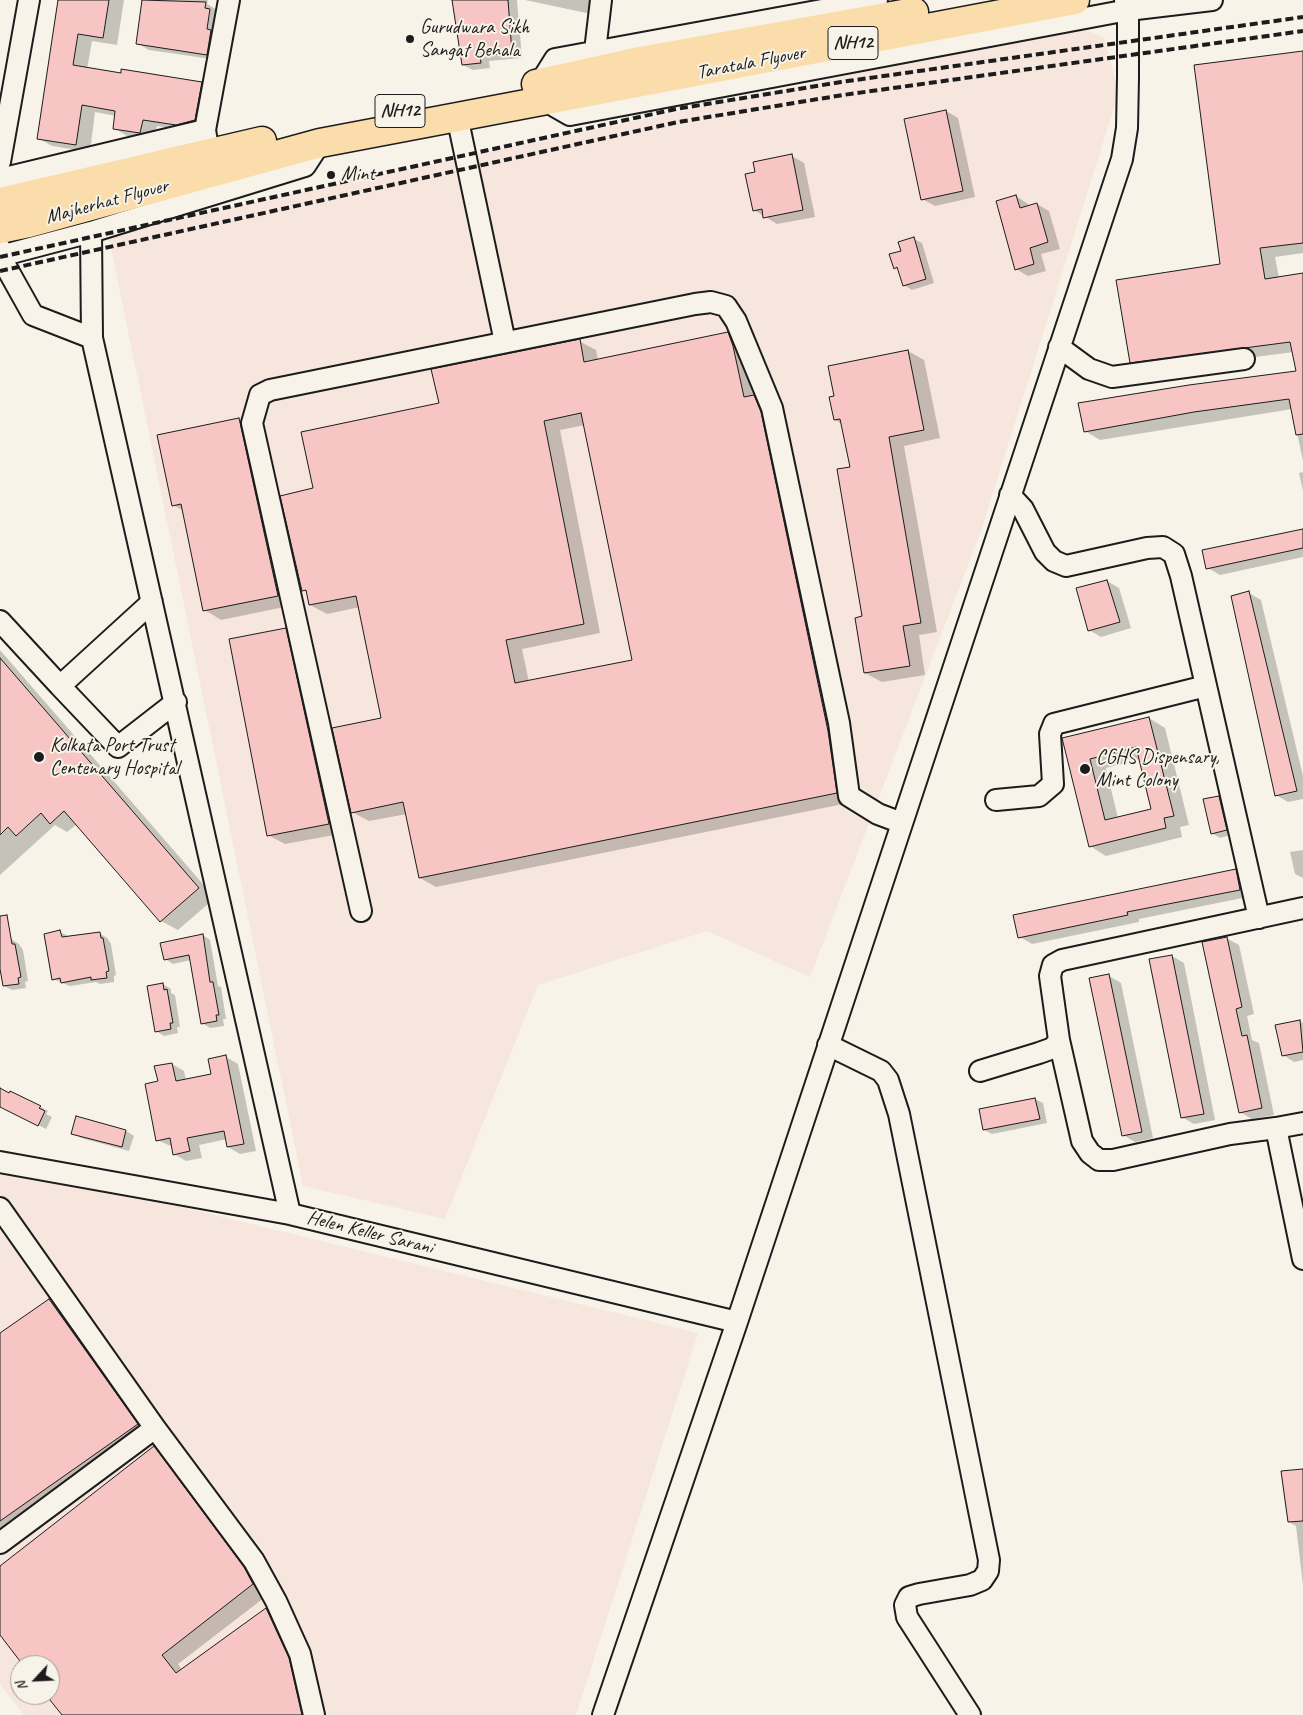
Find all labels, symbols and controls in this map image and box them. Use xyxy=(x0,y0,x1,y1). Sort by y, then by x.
place label: Gurudwara Sikh Sangat Behala xyxy=(420,16,529,63)
road number: NH12 xyxy=(828,26,878,59)
marker: Gurudwara Sikh Sangat Behala xyxy=(404,33,416,45)
street label: Taratala Flyover xyxy=(695,41,807,85)
road number: NH12 xyxy=(375,94,425,128)
place label: Mint xyxy=(341,163,375,187)
marker: Mint xyxy=(325,169,337,181)
street label: Majherhat Flyover xyxy=(43,174,171,230)
place label: Kolkata Port Trust Centenary Hospital xyxy=(50,734,179,781)
place label: CGHS Dispensary, Mint Colony xyxy=(1096,746,1220,793)
marker: Kolkata Port Trust Centenary Hospital xyxy=(32,750,46,764)
marker: CGHS Dispensary, Mint Colony xyxy=(1078,762,1092,776)
street label: Helen Keller Sarani xyxy=(304,1206,436,1260)
north arrow xyxy=(10,1655,60,1705)
text: N xyxy=(12,1679,31,1694)

